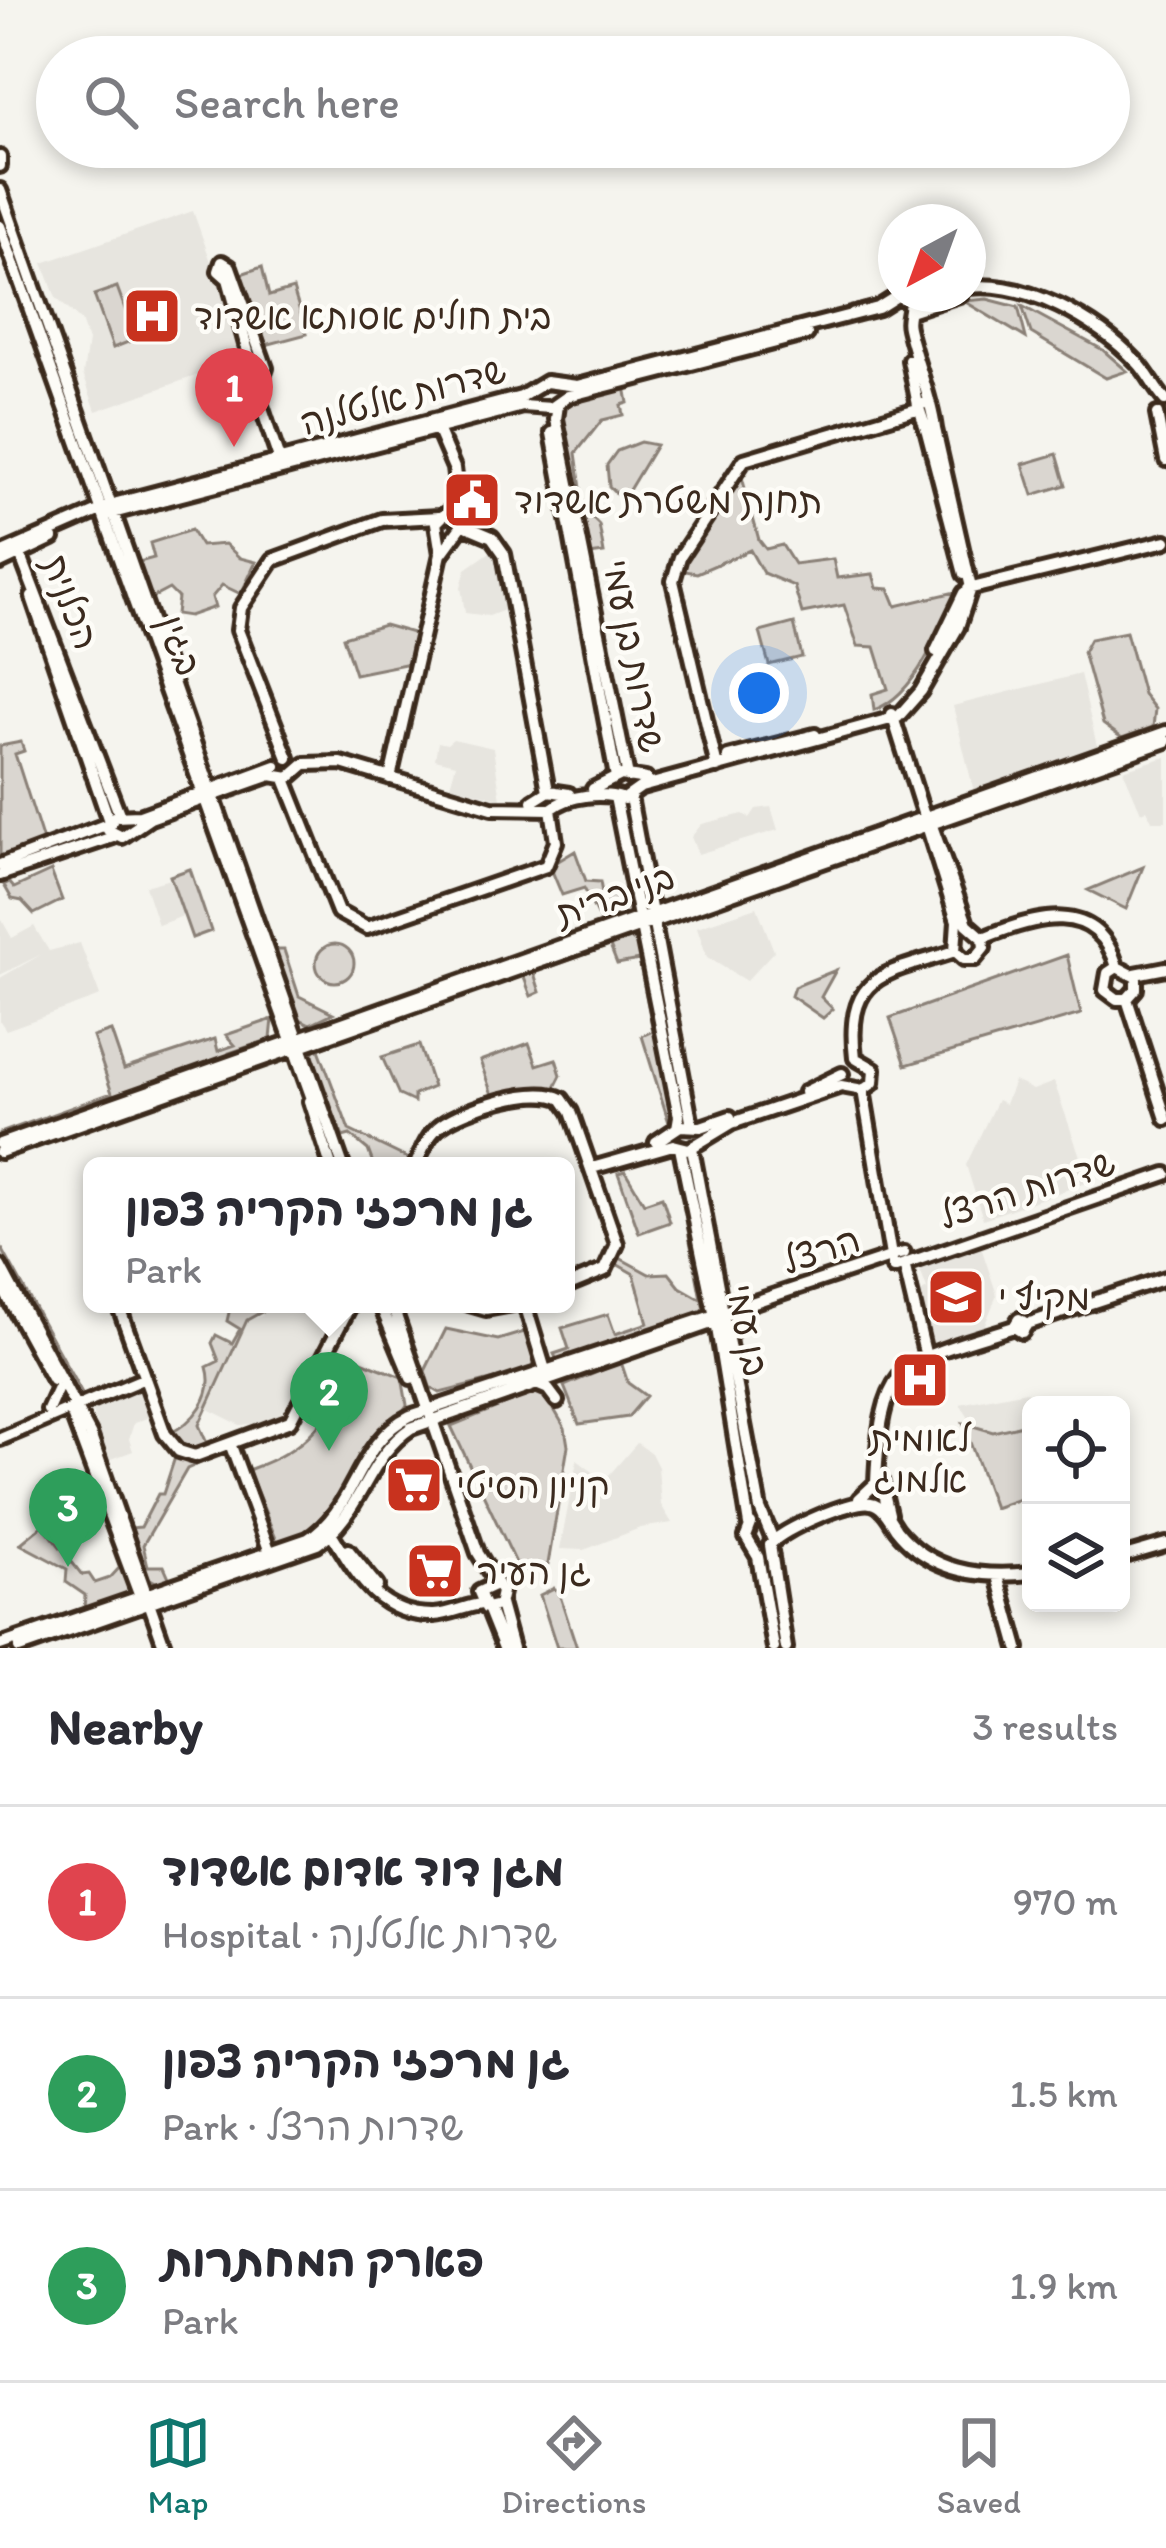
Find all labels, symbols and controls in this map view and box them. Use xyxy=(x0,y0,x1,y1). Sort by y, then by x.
search box xyxy=(36,36,1130,168)
icon: search xyxy=(78,69,144,135)
text: Search here xyxy=(174,75,400,129)
north arrow xyxy=(878,204,986,312)
hospital icon: בית חולים אסותא אשדוד xyxy=(121,285,183,347)
place label: בית חולים אסותא אשדוד xyxy=(194,295,551,338)
pin: 1 xyxy=(195,348,273,447)
street label: שדרות אלטלנה xyxy=(295,348,511,444)
public building icon: תחנת משטרת אשדוד xyxy=(441,469,503,531)
place label: תחנת משטרת אשדוד xyxy=(514,479,823,522)
street label: הכלנית xyxy=(33,549,109,655)
street label: שדרות בן עמי xyxy=(593,556,674,756)
street label: בגין xyxy=(148,609,211,682)
your location xyxy=(729,663,789,723)
street label: בני ברית xyxy=(548,855,680,936)
street label: שדרות הרצל xyxy=(933,1140,1121,1238)
popup xyxy=(83,1157,575,1313)
text: גן מרכזי הקריה צפון xyxy=(125,1182,533,1236)
street label: הרצל xyxy=(777,1217,865,1283)
text: Park xyxy=(125,1246,202,1293)
school or university icon: מקיף י xyxy=(925,1266,987,1328)
place label: מקיף י xyxy=(998,1276,1090,1320)
street label: בן עמי xyxy=(717,1280,778,1380)
hospital icon: לאומית אלמוג xyxy=(889,1349,951,1411)
pin: 2 xyxy=(290,1352,368,1451)
map controls xyxy=(1022,1396,1130,1612)
button: locate xyxy=(1022,1396,1130,1504)
place label: לאומית אלמוג xyxy=(868,1417,972,1501)
supermarket icon: קניון הסיטי xyxy=(383,1454,445,1516)
place label: קניון הסיטי xyxy=(456,1464,610,1508)
pin: 3 xyxy=(29,1468,107,1567)
button: layers xyxy=(1022,1504,1130,1612)
supermarket icon: גן העיר xyxy=(404,1540,466,1602)
place label: גן העיר xyxy=(477,1550,591,1594)
text: Nearby xyxy=(48,1696,203,1757)
text: 3 results xyxy=(972,1703,1118,1750)
text: מגן דוד אדום אשדוד xyxy=(162,1842,564,1896)
text: 1 xyxy=(78,1878,96,1925)
text: 970 m xyxy=(1013,1878,1118,1925)
text: Hospital · שדרות אלטלנה xyxy=(162,1911,557,1958)
text: גן מרכזי הקריה צפון xyxy=(162,2034,570,2088)
text: 2 xyxy=(77,2070,97,2117)
text: 1.5 km xyxy=(1010,2070,1118,2117)
text: Park · שדרות הרצל xyxy=(162,2103,464,2150)
text: פארק המחתרות xyxy=(162,2233,484,2287)
text: 3 xyxy=(76,2262,98,2309)
text: 1.9 km xyxy=(1010,2262,1118,2309)
text: Park xyxy=(162,2297,239,2344)
tab: Map xyxy=(145,2410,211,2521)
tab: Directions xyxy=(501,2410,646,2521)
tab: Saved xyxy=(937,2410,1021,2521)

